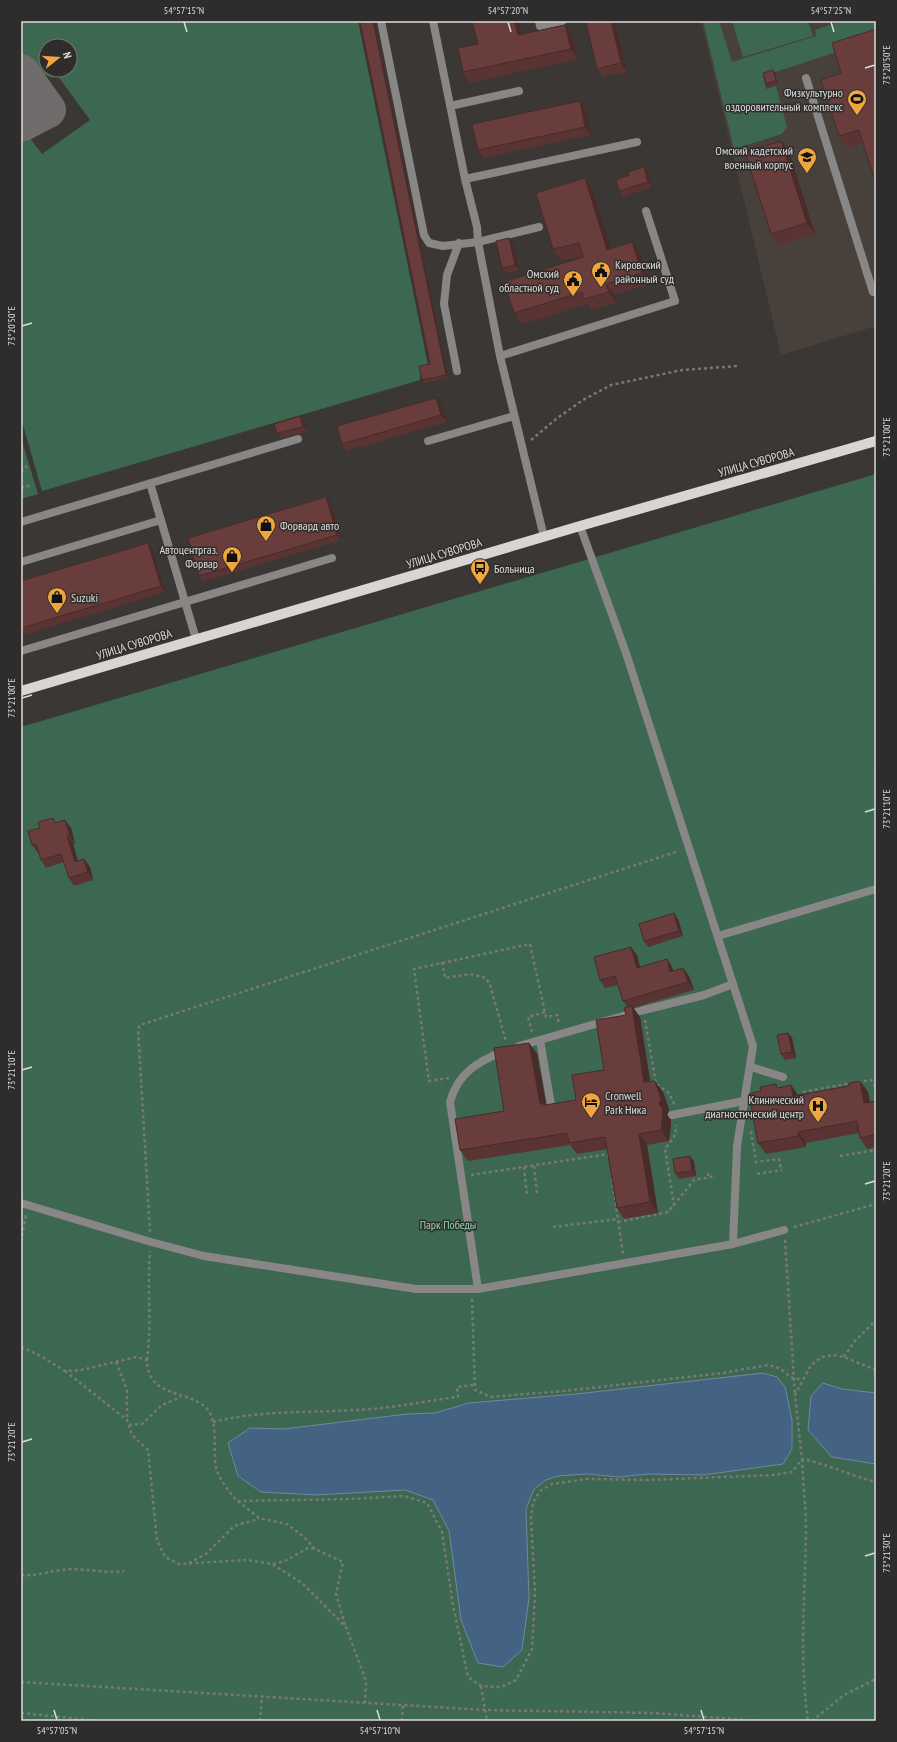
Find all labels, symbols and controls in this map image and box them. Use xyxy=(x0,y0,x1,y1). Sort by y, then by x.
text: 54°57'15"N xyxy=(164,4,204,17)
text: 54°57'20"N xyxy=(488,4,528,17)
text: 54°57'25"N xyxy=(811,4,851,17)
north arrow xyxy=(38,38,78,78)
text: 73°20'50"E xyxy=(880,45,893,85)
text: N xyxy=(60,50,75,60)
place label: Физкультурно оздоровительный комплекс xyxy=(725,85,844,114)
sports icon: Физкультурно оздоровительный комплекс xyxy=(846,88,868,116)
place label: Омский кадетский военный корпус xyxy=(715,143,794,172)
school or university icon: Омский кадетский военный корпус xyxy=(796,146,818,174)
place label: Кировский районный суд xyxy=(615,257,675,286)
public building icon: Кировский районный суд xyxy=(590,260,612,288)
place label: Омский областной суд xyxy=(499,266,560,295)
public building icon: Омский областной суд xyxy=(562,269,584,297)
text: 73°20'50"E xyxy=(5,306,18,346)
text: 73°21'00"E xyxy=(880,417,893,457)
street label: УЛИЦА СУВОРОВА xyxy=(716,444,796,480)
shop icon: Форвард авто xyxy=(255,514,277,542)
place label: Форвард авто xyxy=(280,518,339,533)
street label: УЛИЦА СУВОРОВА xyxy=(404,534,484,572)
place label: Автоцентргаз. Форвар xyxy=(159,542,218,571)
shop icon: Автоцентргаз. Форвар xyxy=(221,545,243,573)
bus stop icon: Больница xyxy=(469,557,491,585)
place label: Больница xyxy=(494,561,535,576)
shop icon: Suzuki xyxy=(46,586,68,614)
place label: Suzuki xyxy=(71,590,98,605)
street label: УЛИЦА СУВОРОВА xyxy=(94,625,174,663)
text: 73°21'00"E xyxy=(5,678,18,718)
text: 73°21'10"E xyxy=(880,789,893,829)
text: 73°21'10"E xyxy=(5,1050,18,1090)
place label: Cronwell Park Ника xyxy=(605,1088,646,1117)
hotel icon: Cronwell Park Ника xyxy=(580,1091,602,1119)
place label: Клинический диагностический центр xyxy=(705,1092,804,1121)
hospital icon: Клинический диагностический центр xyxy=(807,1095,829,1123)
text: 73°21'20"E xyxy=(880,1161,893,1201)
park label: Парк Победы xyxy=(420,1217,476,1232)
text: 73°21'20"E xyxy=(5,1422,18,1462)
text: 73°21'30"E xyxy=(880,1533,893,1573)
text: 54°57'05"N xyxy=(37,1724,77,1737)
text: 54°57'10"N xyxy=(360,1724,400,1737)
text: 54°57'15"N xyxy=(684,1724,724,1737)

